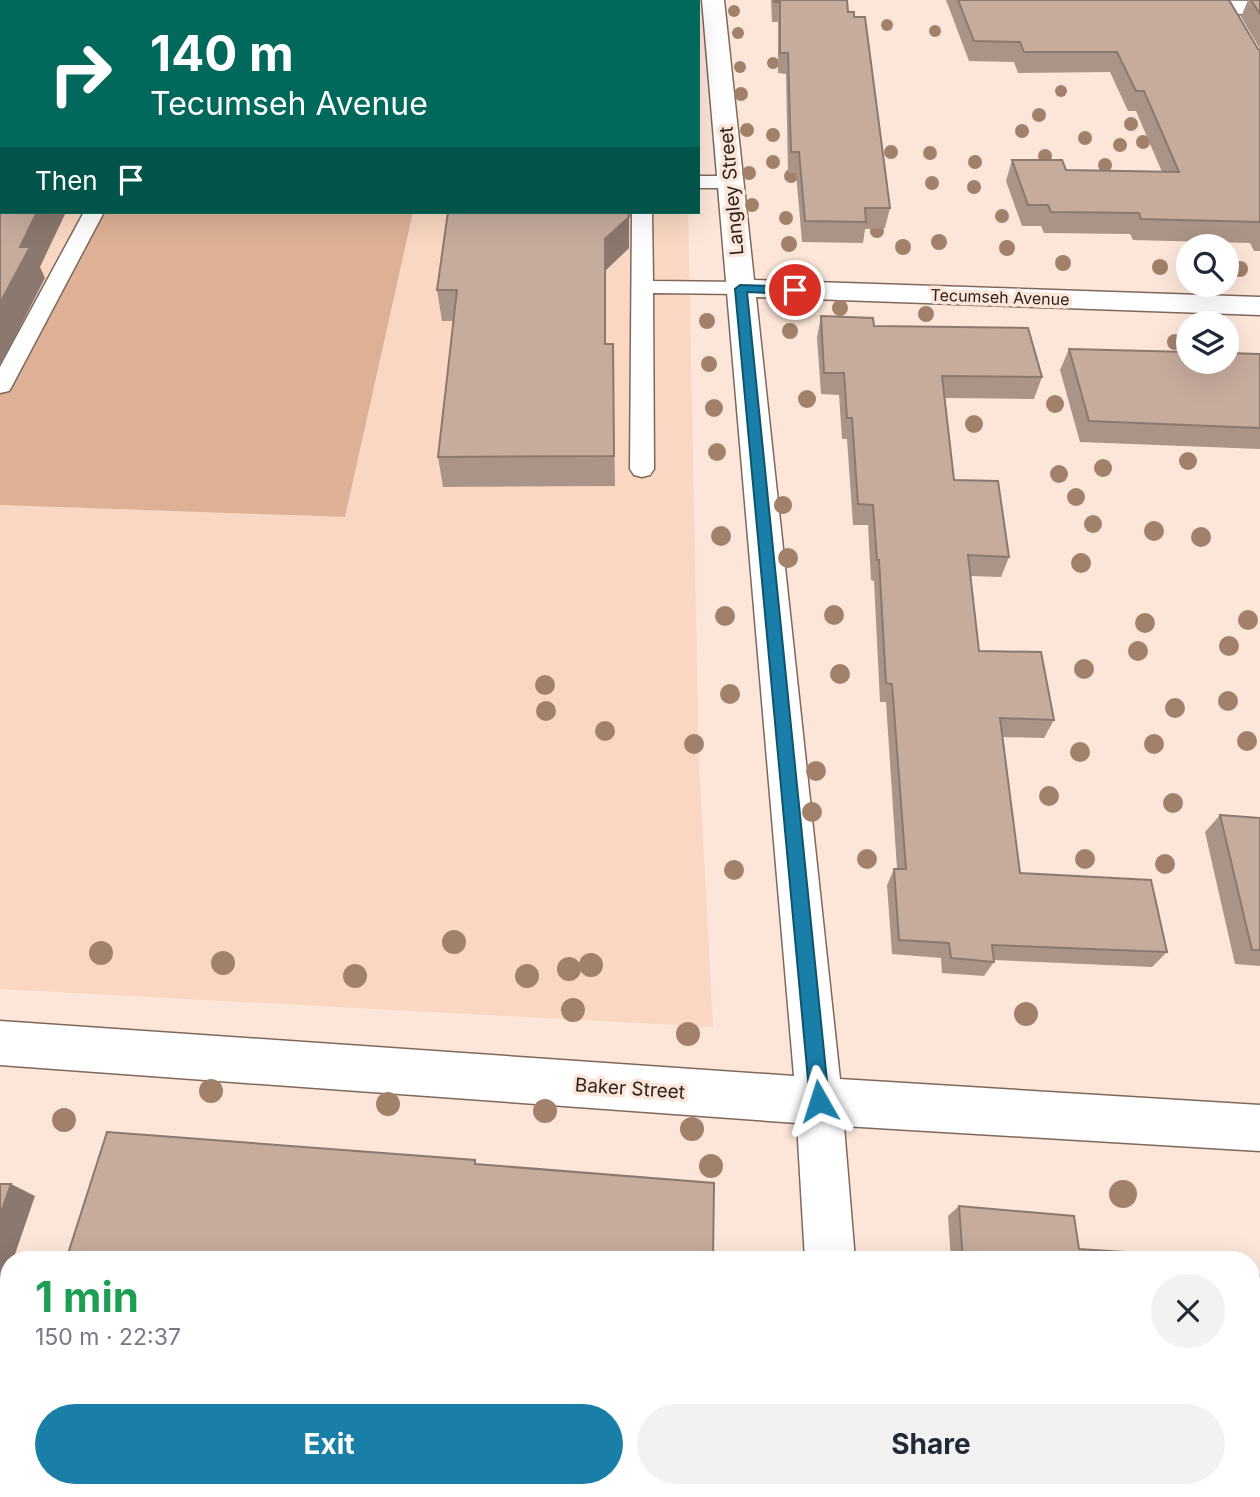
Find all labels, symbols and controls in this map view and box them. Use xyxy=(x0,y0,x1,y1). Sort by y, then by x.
text: 140 m xyxy=(150,24,294,83)
icon: right xyxy=(35,28,126,119)
text: Tecumseh Avenue xyxy=(150,84,428,123)
street label: Langley Street xyxy=(714,126,749,256)
icon: arrive xyxy=(112,161,150,199)
text: Then xyxy=(35,165,98,196)
map controls xyxy=(1176,234,1239,374)
button: search xyxy=(1176,234,1239,297)
pin xyxy=(765,260,825,320)
icon: arrive xyxy=(776,271,814,309)
street label: Tecumseh Avenue xyxy=(930,285,1070,309)
button: layers xyxy=(1176,311,1239,374)
position arrow xyxy=(782,1064,856,1138)
street label: Baker Street xyxy=(574,1073,686,1104)
text: 1 min xyxy=(35,1271,139,1322)
button: close xyxy=(1151,1274,1225,1348)
text: 150 m · 22:37 xyxy=(35,1323,181,1351)
button: Exit xyxy=(35,1404,623,1484)
button: Share xyxy=(637,1404,1225,1484)

